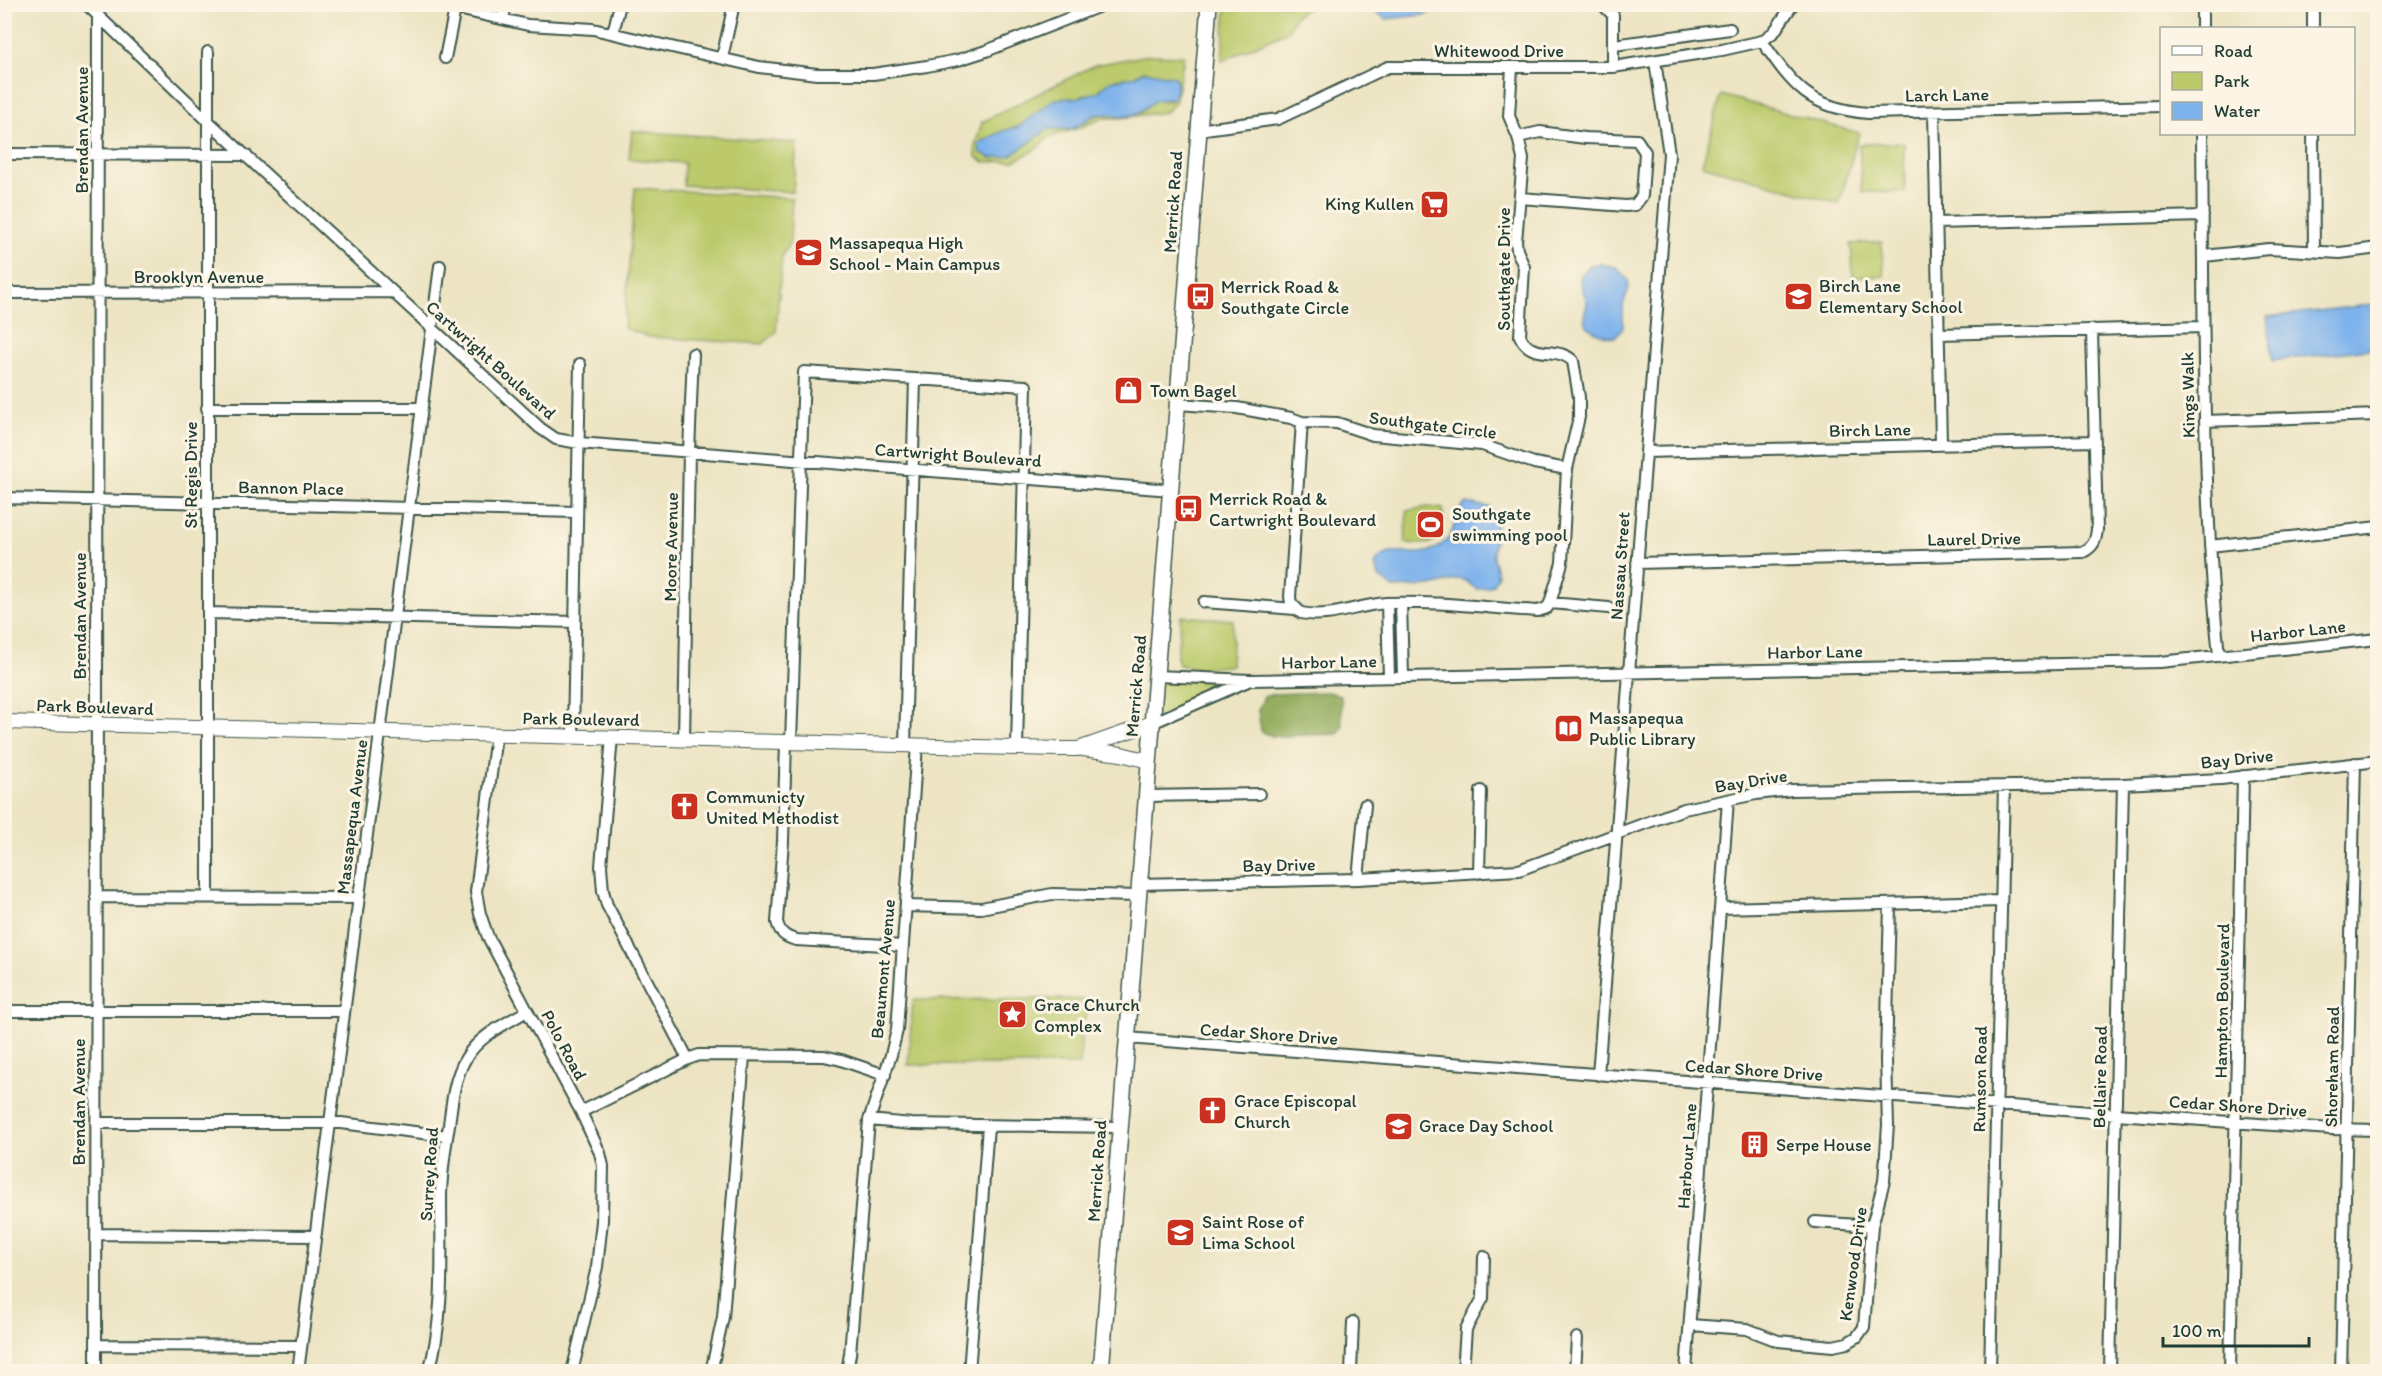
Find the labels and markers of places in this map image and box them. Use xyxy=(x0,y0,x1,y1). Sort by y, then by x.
supermarket icon: King Kullen xyxy=(1419,188,1451,220)
place label: King Kullen xyxy=(1325,193,1414,215)
place label: Massapequa High School - Main Campus xyxy=(829,232,1000,275)
school or university icon: Massapequa High School - Main Campus xyxy=(792,237,824,269)
place label: Birch Lane Elementary School xyxy=(1819,275,1963,318)
place label: Merrick Road & Southgate Circle xyxy=(1221,276,1349,319)
school or university icon: Birch Lane Elementary School xyxy=(1782,280,1814,312)
bus stop icon: Merrick Road & Southgate Circle xyxy=(1184,281,1216,313)
shop icon: Town Bagel xyxy=(1113,375,1145,407)
place label: Town Bagel xyxy=(1150,380,1237,402)
place label: Merrick Road & Cartwright Boulevard xyxy=(1209,488,1377,531)
bus stop icon: Merrick Road & Cartwright Boulevard xyxy=(1172,493,1204,525)
place label: Southgate swimming pool xyxy=(1452,503,1568,546)
sports icon: Southgate swimming pool xyxy=(1415,508,1447,540)
place label: Massapequa Public Library xyxy=(1589,707,1696,750)
library icon: Massapequa Public Library xyxy=(1552,712,1584,744)
place label: Communicty United Methodist xyxy=(706,786,839,829)
church icon: Communicty United Methodist xyxy=(669,791,701,823)
place label: Grace Church Complex xyxy=(1034,994,1140,1037)
place icon: Grace Church Complex xyxy=(997,999,1029,1031)
place label: Grace Episcopal Church xyxy=(1234,1090,1357,1133)
church icon: Grace Episcopal Church xyxy=(1197,1095,1229,1127)
school or university icon: Grace Day School xyxy=(1382,1110,1414,1142)
place label: Grace Day School xyxy=(1419,1115,1553,1137)
building icon: Serpe House xyxy=(1739,1129,1771,1161)
place label: Serpe House xyxy=(1776,1134,1872,1156)
place label: Saint Rose of Lima School xyxy=(1202,1211,1304,1254)
school or university icon: Saint Rose of Lima School xyxy=(1165,1216,1197,1248)

